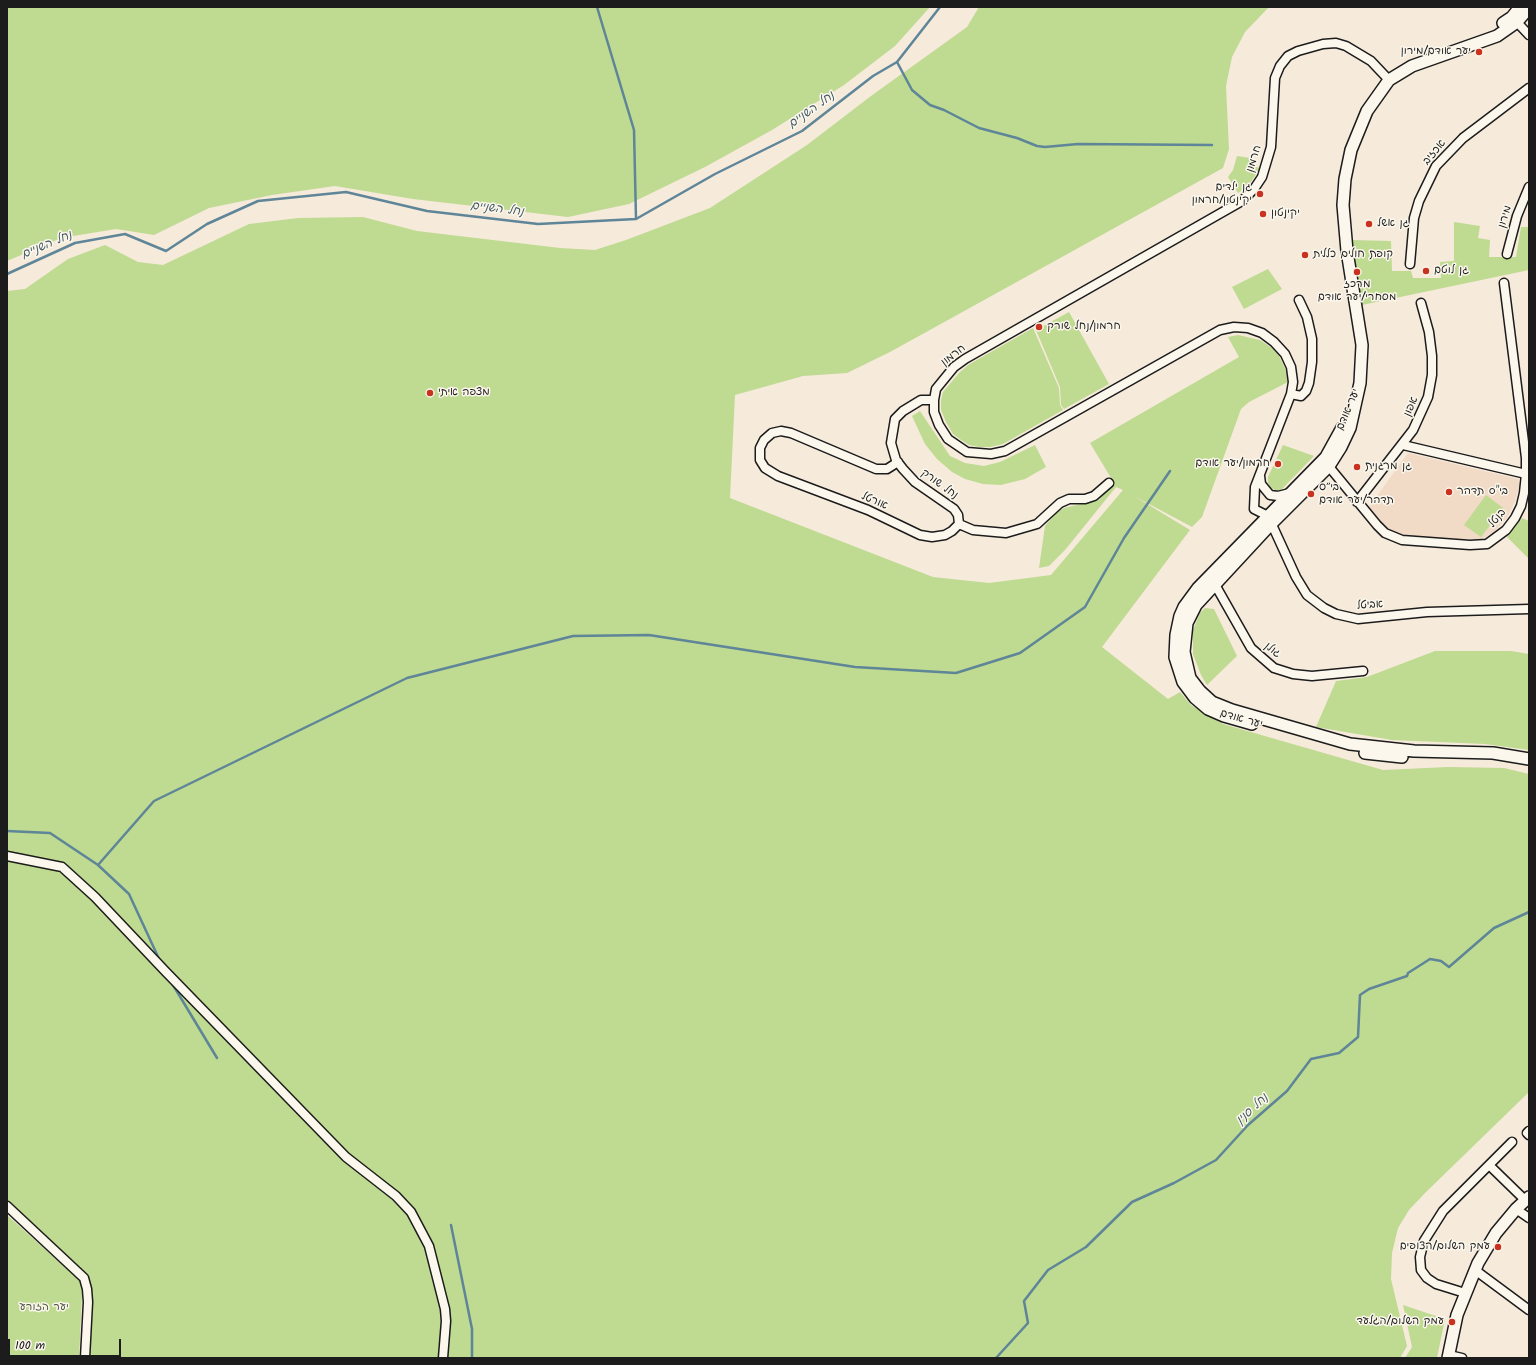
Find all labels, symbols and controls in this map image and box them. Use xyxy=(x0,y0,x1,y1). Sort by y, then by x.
place label: יער אודם/מירון xyxy=(1401,45,1471,59)
marker: יער אודם/מירון xyxy=(1474,47,1484,57)
water label: נחל השניים xyxy=(786,89,838,133)
street label: אכזיב xyxy=(1421,138,1449,168)
street label: חרמון xyxy=(1245,144,1265,174)
place label: גן ילדים יקינטון/חרמון xyxy=(1192,181,1252,207)
marker: גן ילדים יקינטון/חרמון xyxy=(1255,189,1265,199)
water label: נחל השניים xyxy=(470,200,524,220)
street label: מירון xyxy=(1496,204,1516,230)
place label: יקינטון xyxy=(1271,207,1300,221)
marker: יקינטון xyxy=(1258,209,1268,219)
place label: גן אשל xyxy=(1377,217,1409,231)
marker: גן אשל xyxy=(1364,219,1374,229)
water label: נחל השניים xyxy=(20,229,74,263)
place label: קופת חולים כללית xyxy=(1313,248,1393,262)
marker: קופת חולים כללית xyxy=(1300,250,1310,260)
place label: גן לוטם xyxy=(1434,264,1469,278)
marker: גן לוטם xyxy=(1421,266,1431,276)
marker: מרכז מסחרי/יער אודם xyxy=(1352,267,1362,277)
place label: מרכז מסחרי/יער אודם xyxy=(1318,278,1396,304)
place label: חרמון/נחל שורק xyxy=(1047,320,1121,334)
marker: חרמון/נחל שורק xyxy=(1034,322,1044,332)
street label: חרמון xyxy=(939,342,969,370)
place label: מצפה איתי xyxy=(438,386,490,400)
street label: יער אודם xyxy=(1334,387,1364,433)
marker: מצפה איתי xyxy=(425,388,435,398)
street label: אפון xyxy=(1402,395,1422,419)
place label: חרמון/יער אודם xyxy=(1195,457,1270,471)
marker: חרמון/יער אודם xyxy=(1273,459,1283,469)
place label: גן מרגנית xyxy=(1365,460,1412,474)
marker: גן מרגנית xyxy=(1352,462,1362,472)
street label: נחל שורק xyxy=(918,467,960,503)
place label: בי״ס תדהר/יער אודם xyxy=(1319,481,1394,507)
place label: בי"ס תדהר xyxy=(1457,485,1508,499)
marker: בי"ס תדהר xyxy=(1444,487,1454,497)
marker: בי״ס תדהר/יער אודם xyxy=(1306,489,1316,499)
street label: אורטל xyxy=(859,491,889,513)
street label: בנטל xyxy=(1486,507,1510,531)
street label: אביטל xyxy=(1356,598,1384,614)
street label: גולן xyxy=(1261,640,1283,662)
street label: יער אודם xyxy=(1218,708,1264,732)
water label: נחל סנין xyxy=(1234,1092,1272,1128)
place label: עמק השלום/הצופים xyxy=(1400,1240,1490,1254)
marker: עמק השלום/הצופים xyxy=(1493,1242,1503,1252)
park label: יער הזורע xyxy=(19,1301,69,1315)
place label: עמק השלום/הגלעד xyxy=(1356,1315,1444,1329)
marker: עמק השלום/הגלעד xyxy=(1447,1317,1457,1327)
scale bar xyxy=(10,1331,123,1357)
text: 100 m xyxy=(15,1336,45,1355)

